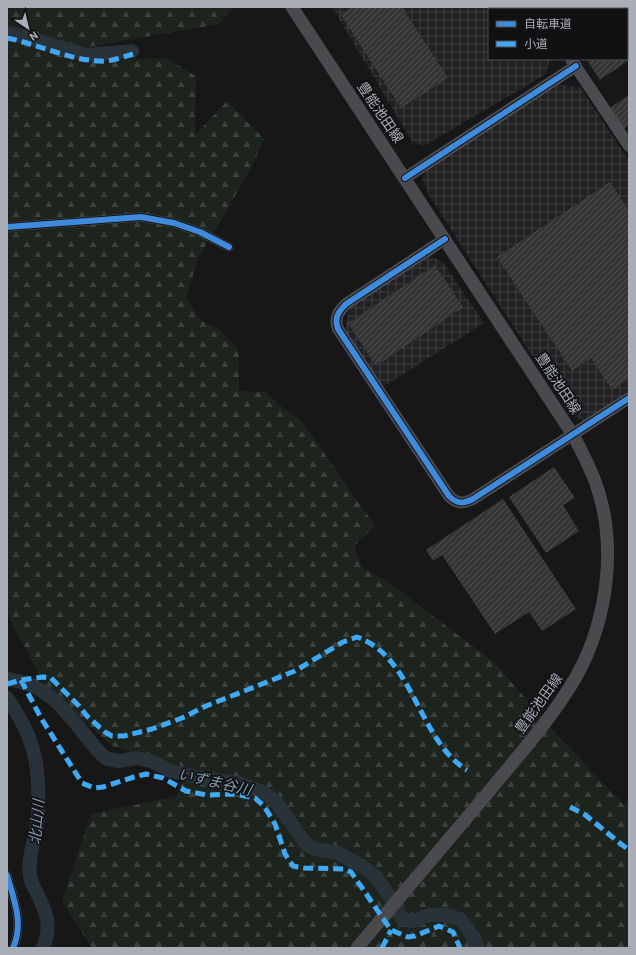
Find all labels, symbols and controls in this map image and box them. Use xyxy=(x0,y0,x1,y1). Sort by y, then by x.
north arrow xyxy=(8,8,48,48)
legend xyxy=(488,8,628,60)
text: 自転車道 xyxy=(524,16,572,30)
text: N xyxy=(27,29,41,44)
text: 小道 xyxy=(524,36,548,50)
street label: 豊能池田線 xyxy=(354,78,408,146)
street label: 豊能池田線 xyxy=(533,349,585,417)
street label: 豊能池田線 xyxy=(511,670,565,736)
water label: いずま谷川 xyxy=(176,764,256,799)
water label: 北山川 xyxy=(25,797,47,845)

